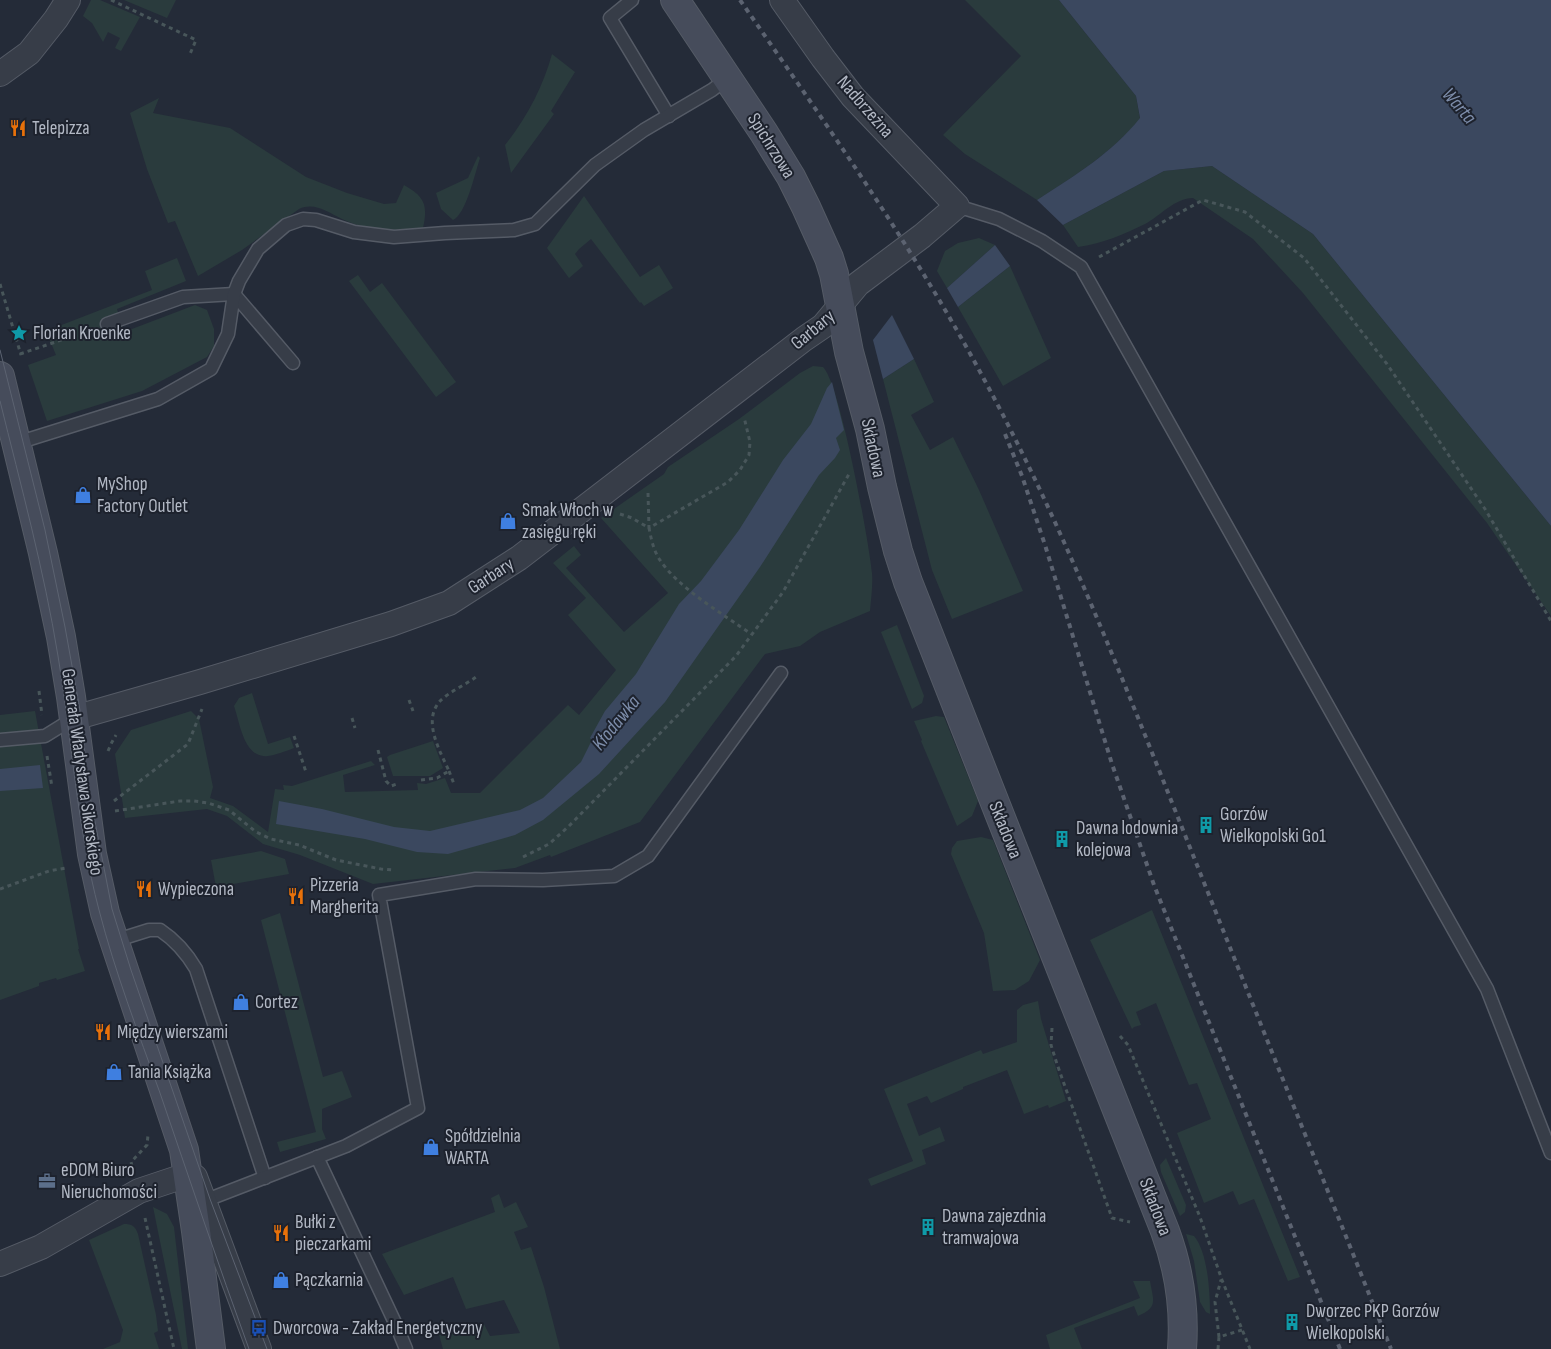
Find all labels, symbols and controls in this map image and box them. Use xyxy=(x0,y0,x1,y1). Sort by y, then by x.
street label: Nadbrzeżna xyxy=(832,71,898,143)
water label: Warta xyxy=(1437,83,1481,129)
street label: Spichrzowa xyxy=(742,109,800,183)
place label: Telepizza xyxy=(32,117,90,140)
restaurant icon: Telepizza xyxy=(8,118,28,138)
street label: Garbary xyxy=(786,305,840,355)
place label: Florian Kroenke xyxy=(33,322,131,345)
place icon: Florian Kroenke xyxy=(9,323,29,343)
street label: Składowa xyxy=(856,416,890,480)
place label: MyShop Factory Outlet xyxy=(97,473,188,518)
shop icon: MyShop Factory Outlet xyxy=(73,485,93,505)
place label: Smak Włoch w zasięgu ręki xyxy=(522,499,613,544)
shop icon: Smak Włoch w zasięgu ręki xyxy=(498,511,518,531)
street label: Garbary xyxy=(464,552,519,599)
street label: Generała Władysława Sikorskiego xyxy=(56,667,108,877)
water label: Kłodawka xyxy=(587,691,645,755)
street label: Składowa xyxy=(983,798,1027,862)
place label: Gorzów Wielkopolski Go1 xyxy=(1220,803,1326,848)
building icon: Gorzów Wielkopolski Go1 xyxy=(1196,815,1216,835)
place label: Dawna lodownia kolejowa xyxy=(1076,817,1178,862)
building icon: Dawna lodownia kolejowa xyxy=(1052,829,1072,849)
place label: Pizzeria Margherita xyxy=(310,874,379,919)
place label: Wypieczona xyxy=(158,878,234,901)
restaurant icon: Wypieczona xyxy=(134,879,154,899)
restaurant icon: Pizzeria Margherita xyxy=(286,886,306,906)
place label: Cortez xyxy=(255,991,298,1014)
shop icon: Cortez xyxy=(231,992,251,1012)
place label: Między wierszami xyxy=(117,1021,228,1044)
restaurant icon: Między wierszami xyxy=(93,1022,113,1042)
place label: Tania Książka xyxy=(128,1061,211,1084)
shop icon: Tania Książka xyxy=(104,1062,124,1082)
place label: Spółdzielnia WARTA xyxy=(445,1125,521,1170)
shop icon: Spółdzielnia WARTA xyxy=(421,1137,441,1157)
place label: eDOM Biuro Nieruchomości xyxy=(61,1159,157,1204)
office icon: eDOM Biuro Nieruchomości xyxy=(37,1171,57,1191)
street label: Składowa xyxy=(1134,1175,1176,1239)
place label: Dawna zajezdnia tramwajowa xyxy=(942,1205,1046,1250)
place label: Bułki z pieczarkami xyxy=(295,1211,371,1256)
building icon: Dawna zajezdnia tramwajowa xyxy=(918,1217,938,1237)
restaurant icon: Bułki z pieczarkami xyxy=(271,1223,291,1243)
place label: Pączkarnia xyxy=(295,1269,363,1292)
shop icon: Pączkarnia xyxy=(271,1270,291,1290)
place label: Dworzec PKP Gorzów Wielkopolski xyxy=(1306,1300,1440,1345)
building icon: Dworzec PKP Gorzów Wielkopolski xyxy=(1282,1312,1302,1332)
place label: Dworcowa - Zakład Energetyczny xyxy=(273,1317,483,1340)
bus stop icon: Dworcowa - Zakład Energetyczny xyxy=(249,1318,269,1338)

